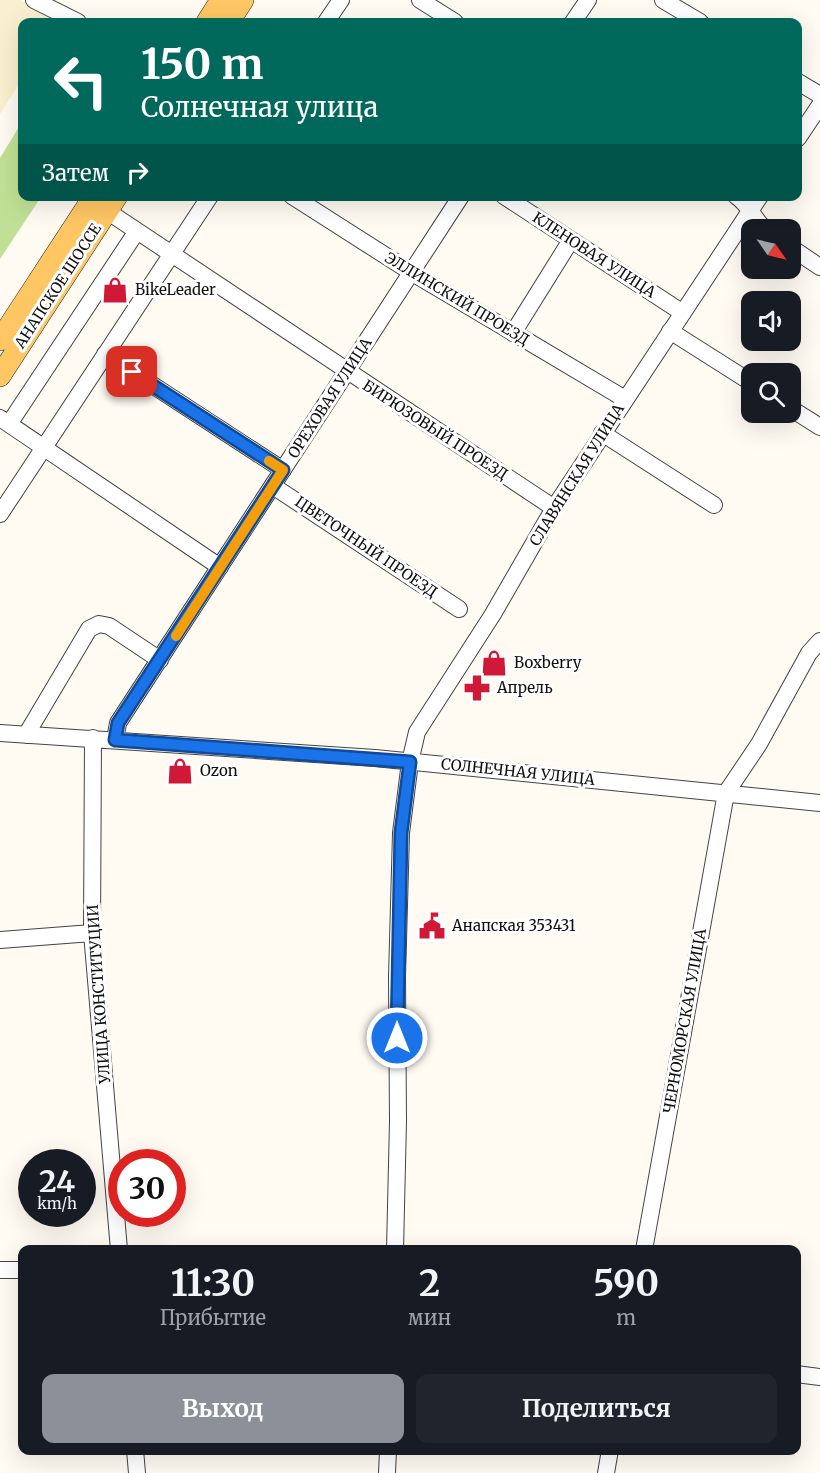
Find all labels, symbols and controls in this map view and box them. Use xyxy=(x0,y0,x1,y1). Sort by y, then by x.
text: 150 m xyxy=(141,38,263,90)
icon: left xyxy=(42,42,120,120)
text: Солнечная улица xyxy=(141,90,378,124)
icon: right xyxy=(121,156,154,189)
text: Затем xyxy=(42,159,109,187)
street label: КЛЕНОВАЯ УЛИЦА xyxy=(529,208,660,302)
street label: АНАПСКОЕ ШОССЕ xyxy=(10,219,105,353)
north arrow xyxy=(741,219,801,279)
map controls xyxy=(741,219,801,423)
street label: ЭЛЛИНСКИЙ ПРОЕЗД xyxy=(382,247,533,349)
shop icon: BikeLeader xyxy=(100,275,130,305)
place label: BikeLeader xyxy=(135,280,216,299)
button: sound xyxy=(741,291,801,351)
street label: ОРЕХОВАЯ УЛИЦА xyxy=(283,333,376,462)
pin xyxy=(106,346,157,397)
icon: arrive xyxy=(115,355,148,388)
button: search xyxy=(741,363,801,423)
street label: БИРЮЗОВЫЙ ПРОЕЗД xyxy=(359,375,512,484)
street label: СЛАВЯНСКАЯ УЛИЦА xyxy=(525,400,628,549)
street label: ЦВЕТОЧНЫЙ ПРОЕЗД xyxy=(292,491,442,601)
shop icon: Boxberry xyxy=(479,648,509,678)
place label: Boxberry xyxy=(514,653,582,672)
pharmacy icon: Апрель xyxy=(462,673,492,703)
place label: Апрель xyxy=(496,678,553,697)
street label: СОЛНЕЧНАЯ УЛИЦА xyxy=(440,754,596,789)
shop icon: Ozon xyxy=(165,756,195,786)
place label: Ozon xyxy=(200,761,238,780)
street label: УЛИЦА КОНСТИТУЦИИ xyxy=(83,904,114,1085)
public building icon: Анапская 353431 xyxy=(417,911,447,941)
place label: Анапская 353431 xyxy=(451,916,576,935)
street label: ЧЕРНОМОРСКАЯ УЛИЦА xyxy=(659,927,710,1115)
position arrow xyxy=(365,1006,429,1070)
speed limit sign: 30 xyxy=(108,1149,186,1227)
text: 24 xyxy=(39,1162,75,1200)
text: km/h xyxy=(37,1194,77,1213)
text: 11:30 xyxy=(171,1261,255,1306)
text: 2 xyxy=(419,1261,440,1306)
text: 590 xyxy=(593,1261,659,1306)
text: Прибытие xyxy=(160,1305,266,1330)
text: мин xyxy=(408,1305,451,1330)
text: m xyxy=(616,1305,636,1330)
button: Выход xyxy=(42,1374,404,1443)
button: Поделиться xyxy=(416,1374,777,1443)

